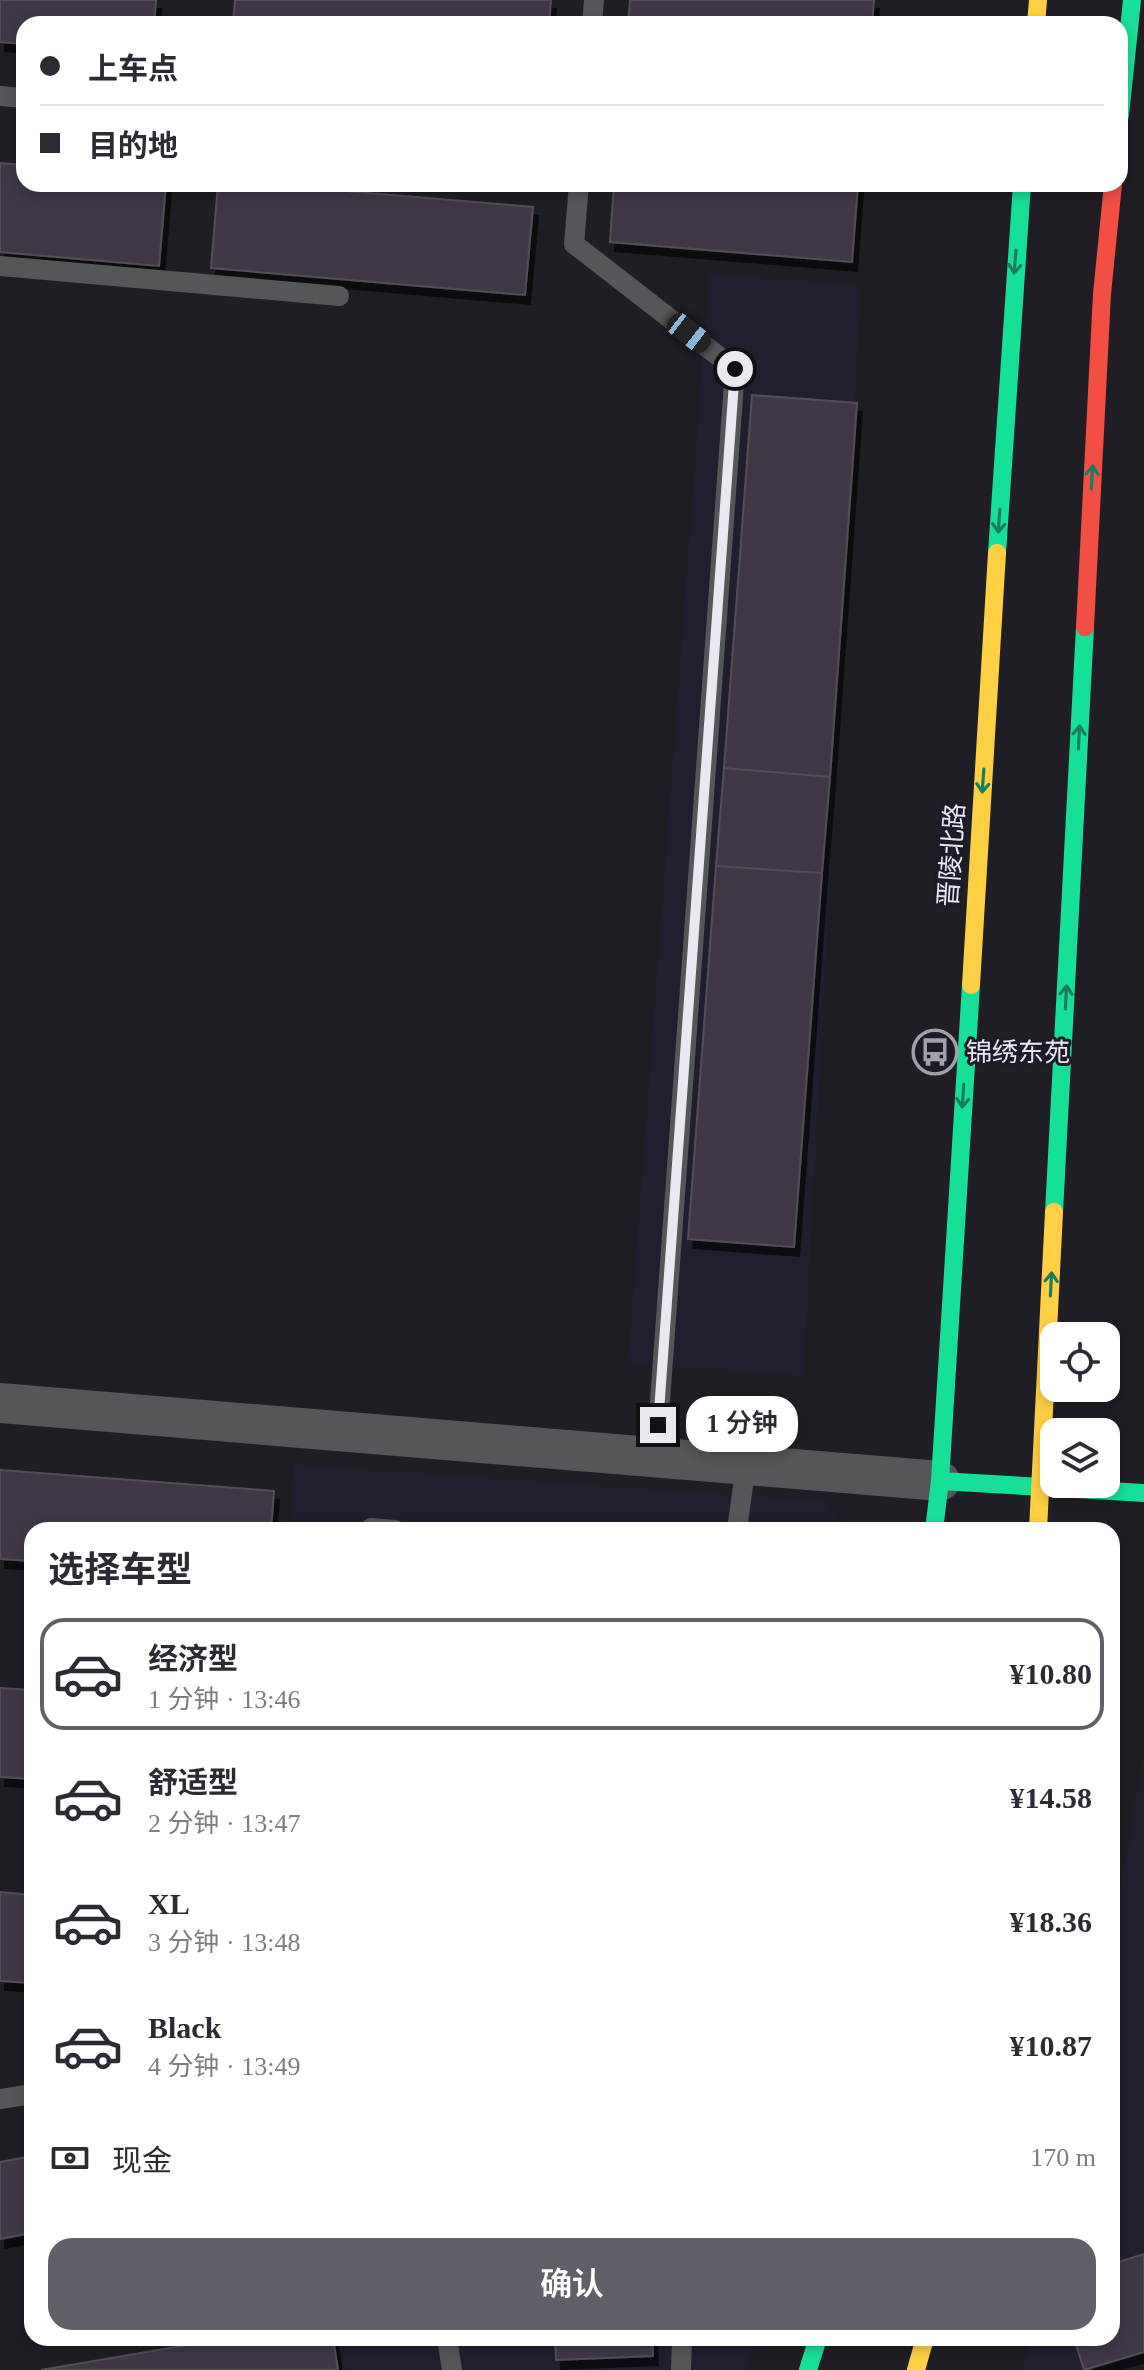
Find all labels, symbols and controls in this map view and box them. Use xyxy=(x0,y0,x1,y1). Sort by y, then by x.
text: 上车点 xyxy=(88,52,178,85)
text: 目的地 xyxy=(88,129,178,162)
one-way arrow xyxy=(1008,248,1023,275)
car xyxy=(663,309,715,357)
route start xyxy=(717,351,753,387)
one-way arrow xyxy=(1085,464,1100,491)
one-way arrow xyxy=(991,507,1006,534)
one-way arrow xyxy=(1072,724,1087,751)
one-way arrow xyxy=(975,767,990,794)
street label: 晋陵北路 xyxy=(934,802,970,908)
one-way arrow xyxy=(1059,984,1074,1011)
bus stop icon: 锦绣东苑 xyxy=(911,1028,959,1076)
place label: 锦绣东苑 xyxy=(966,1038,1070,1067)
one-way arrow xyxy=(955,1082,970,1109)
one-way arrow xyxy=(1044,1271,1059,1298)
map controls xyxy=(1040,1322,1120,1498)
button: locate xyxy=(1040,1322,1120,1402)
callout: 1 分钟 xyxy=(686,1397,798,1453)
route end xyxy=(640,1407,676,1443)
text: 1 分钟 xyxy=(706,1409,778,1438)
button: layers xyxy=(1040,1418,1120,1498)
text: 选择车型 xyxy=(48,1550,192,1590)
icon: car xyxy=(52,1638,124,1710)
text: 经济型 xyxy=(148,1642,238,1675)
text: ¥10.80 xyxy=(1010,1657,1092,1690)
text: 1 分钟 · 13:46 xyxy=(148,1685,300,1714)
icon: car xyxy=(52,1762,124,1834)
text: 舒适型 xyxy=(148,1766,238,1799)
text: ¥14.58 xyxy=(1010,1781,1092,1814)
text: 2 分钟 · 13:47 xyxy=(148,1809,300,1838)
icon: car xyxy=(52,1886,124,1958)
text: XL xyxy=(148,1887,190,1920)
text: ¥18.36 xyxy=(1010,1905,1092,1938)
text: 3 分钟 · 13:48 xyxy=(148,1928,300,1957)
icon: car xyxy=(52,2010,124,2082)
text: Black xyxy=(148,2011,221,2044)
text: ¥10.87 xyxy=(1010,2029,1092,2062)
text: 4 分钟 · 13:49 xyxy=(148,2052,300,2081)
icon: cash xyxy=(48,2136,92,2180)
text: 170 m xyxy=(1030,2143,1096,2172)
text: 现金 xyxy=(112,2144,172,2177)
button: 确认 xyxy=(48,2238,1096,2330)

